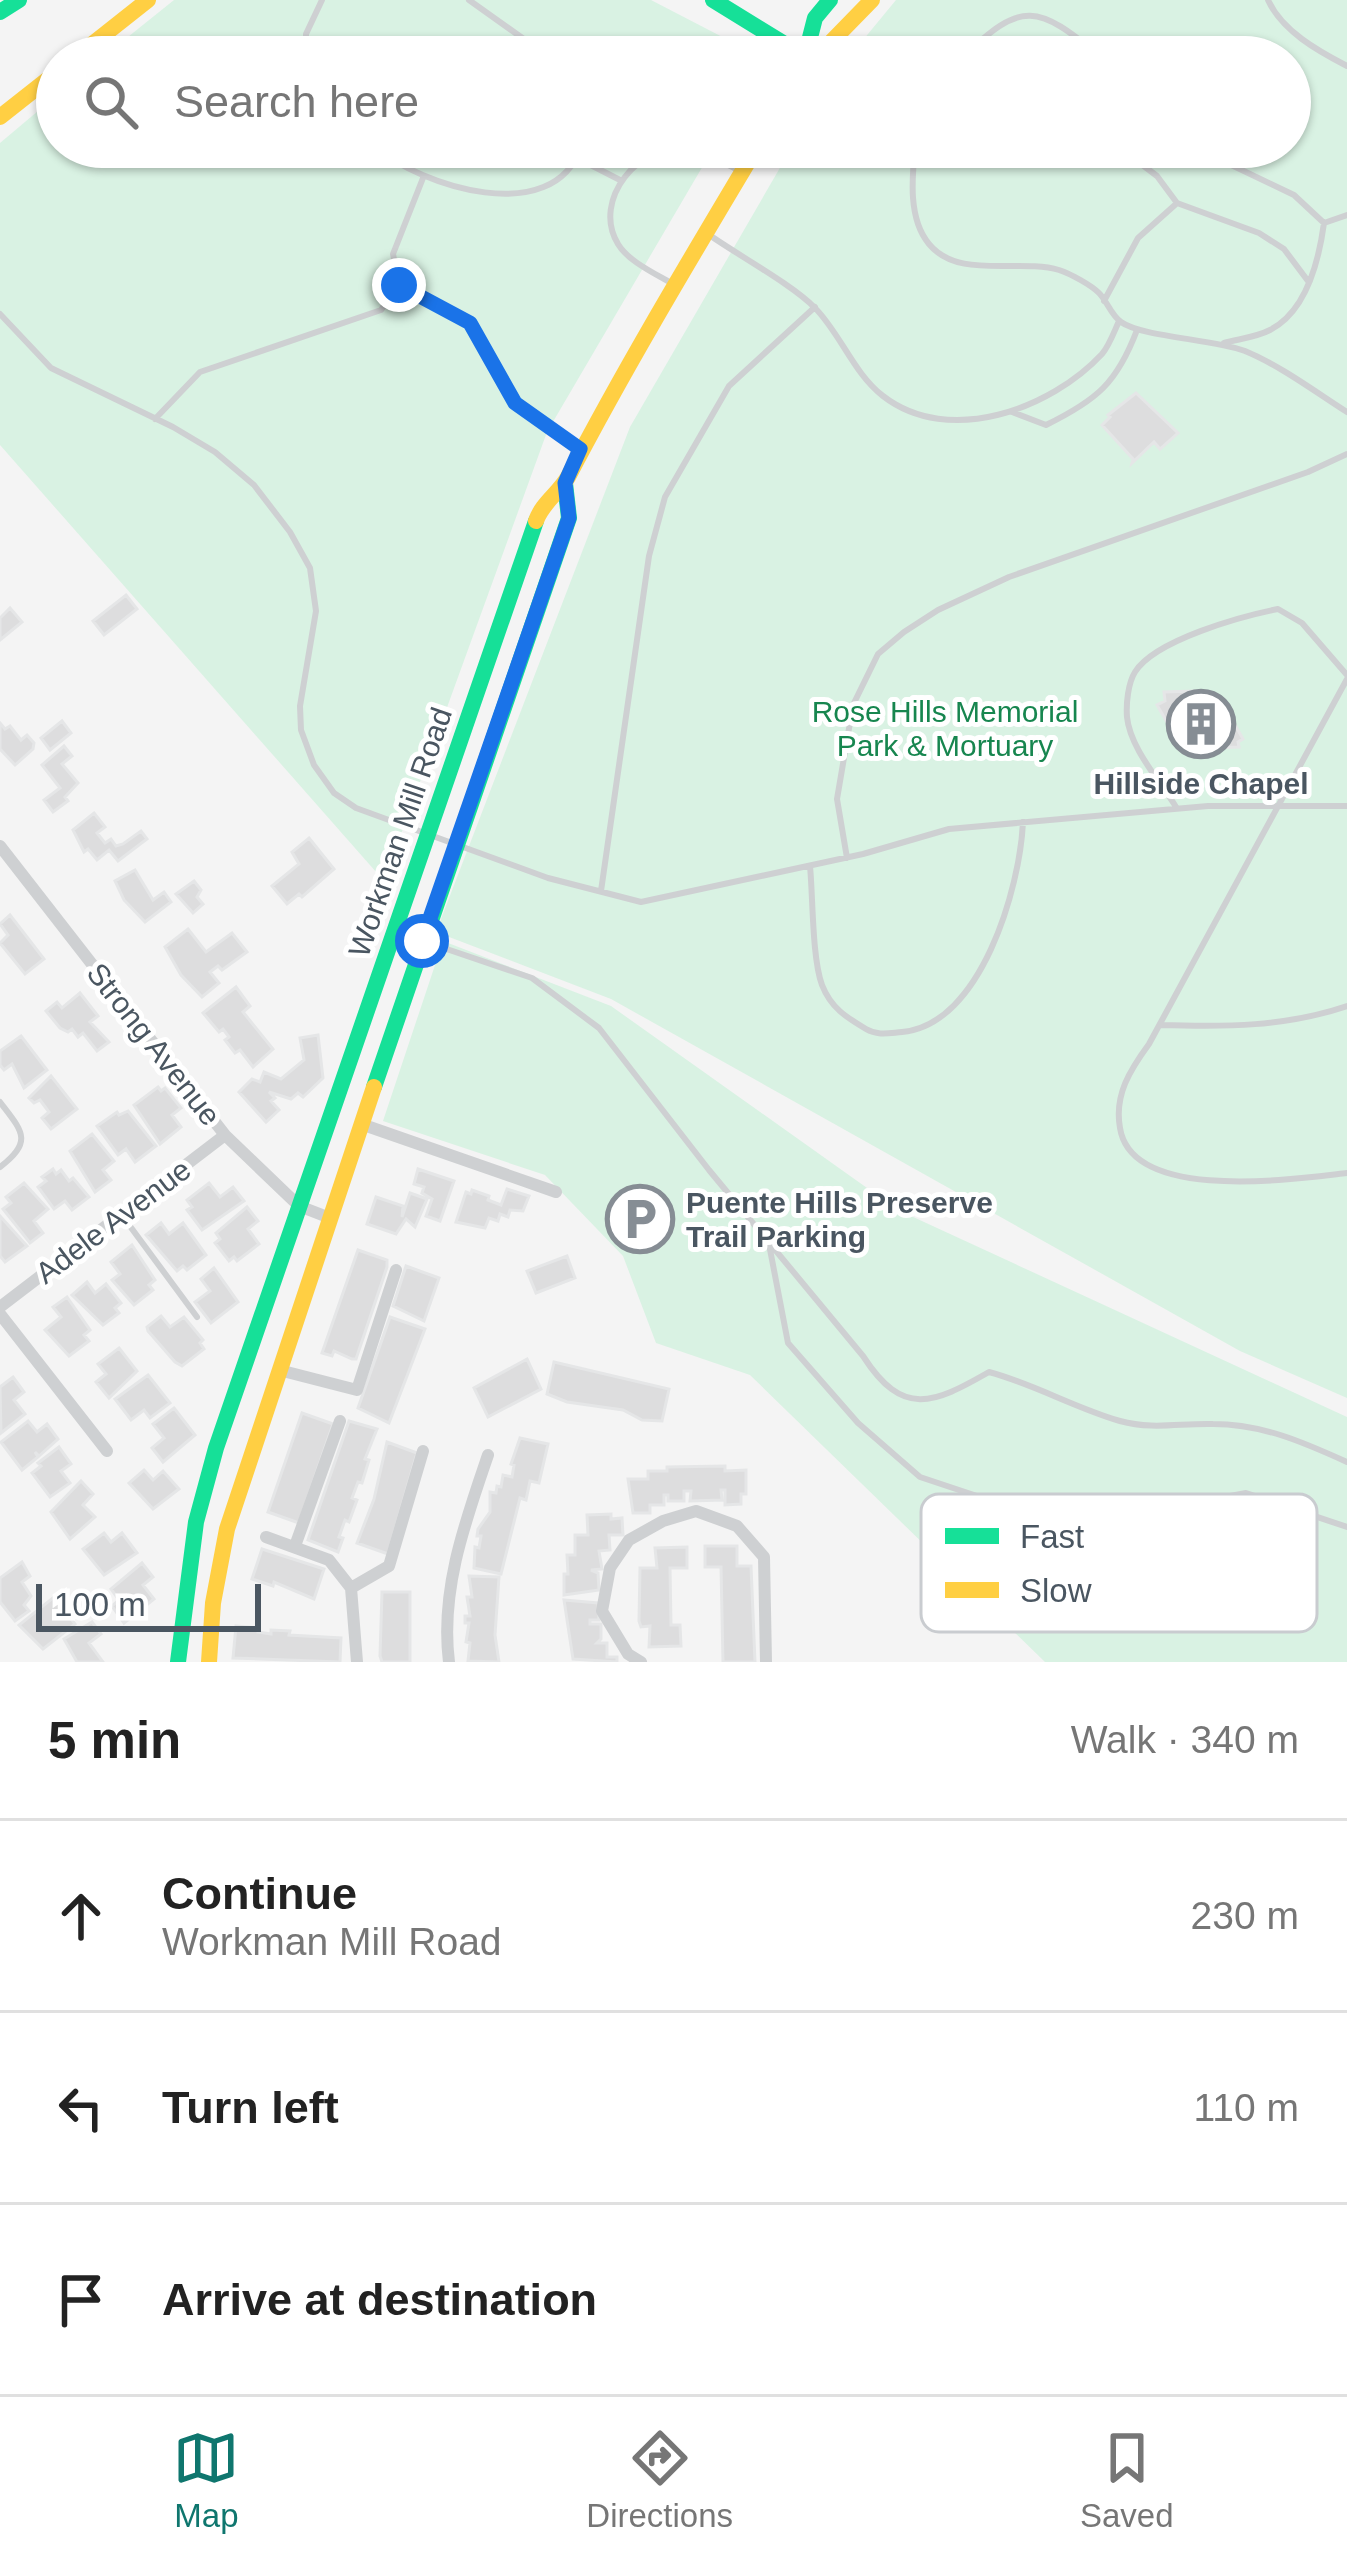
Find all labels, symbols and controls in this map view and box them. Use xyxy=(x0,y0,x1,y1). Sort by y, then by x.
search box xyxy=(36,36,1311,168)
icon: search xyxy=(78,69,144,135)
text: Search here xyxy=(174,76,419,127)
route end xyxy=(372,258,426,312)
building icon: Hillside Chapel xyxy=(1166,689,1236,759)
park label: Rose Hills Memorial Park & Mortuary xyxy=(812,695,1078,762)
street label: Workman Mill Road xyxy=(342,703,458,961)
place label: Hillside Chapel xyxy=(1093,767,1309,800)
route start xyxy=(395,914,449,968)
street label: Strong Avenue xyxy=(81,957,227,1131)
street label: Adele Avenue xyxy=(29,1152,197,1290)
parking icon: Puente Hills Preserve Trail Parking xyxy=(605,1184,675,1254)
place label: Puente Hills Preserve Trail Parking xyxy=(686,1186,993,1253)
legend xyxy=(921,1494,1317,1632)
text: Fast xyxy=(1020,1518,1084,1555)
text: Slow xyxy=(1020,1572,1092,1609)
scale bar xyxy=(36,1578,261,1631)
text: 100 m xyxy=(54,1586,146,1623)
text: 5 min xyxy=(48,1712,181,1769)
text: Walk · 340 m xyxy=(1071,1718,1299,1761)
text: Continue xyxy=(162,1868,357,1919)
icon: ahead xyxy=(48,1883,114,1949)
text: 230 m xyxy=(1191,1894,1299,1937)
text: Workman Mill Road xyxy=(162,1920,502,1963)
icon: left xyxy=(48,2075,114,2141)
text: Turn left xyxy=(162,2082,339,2133)
text: 110 m xyxy=(1194,2086,1299,2129)
icon: arrive xyxy=(48,2267,114,2333)
text: Arrive at destination xyxy=(162,2274,597,2325)
tab: Map xyxy=(173,2425,239,2535)
tab: Directions xyxy=(586,2425,733,2535)
tab: Saved xyxy=(1080,2425,1174,2535)

